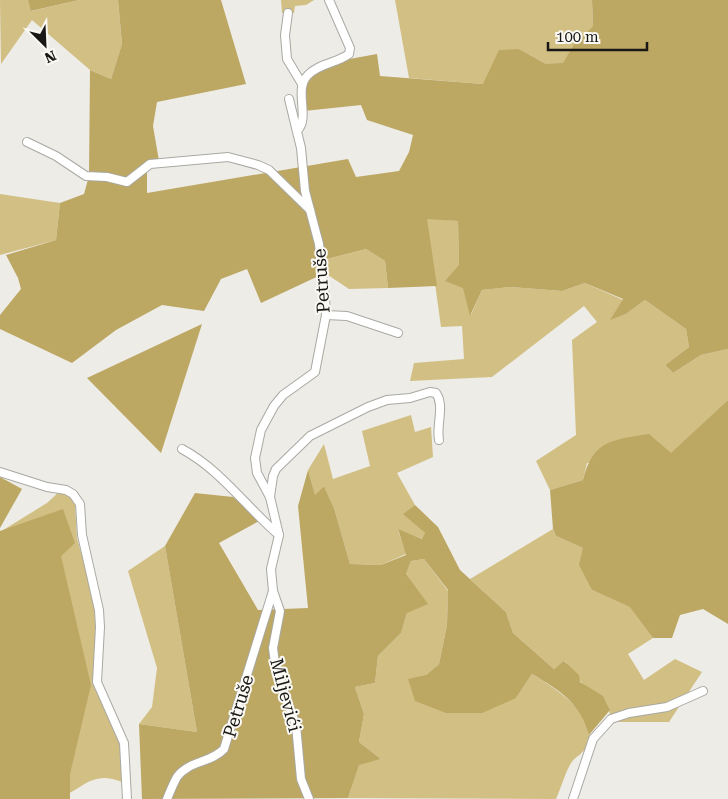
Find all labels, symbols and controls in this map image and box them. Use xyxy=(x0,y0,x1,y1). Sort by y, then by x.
north arrow xyxy=(20,20,70,70)
scale bar xyxy=(548,20,647,52)
text: 100 m xyxy=(556,28,599,46)
text: N xyxy=(42,47,58,66)
street label: Petruše xyxy=(308,248,334,314)
street label: Miljevići xyxy=(266,656,306,734)
street label: Petruše xyxy=(218,672,258,740)

